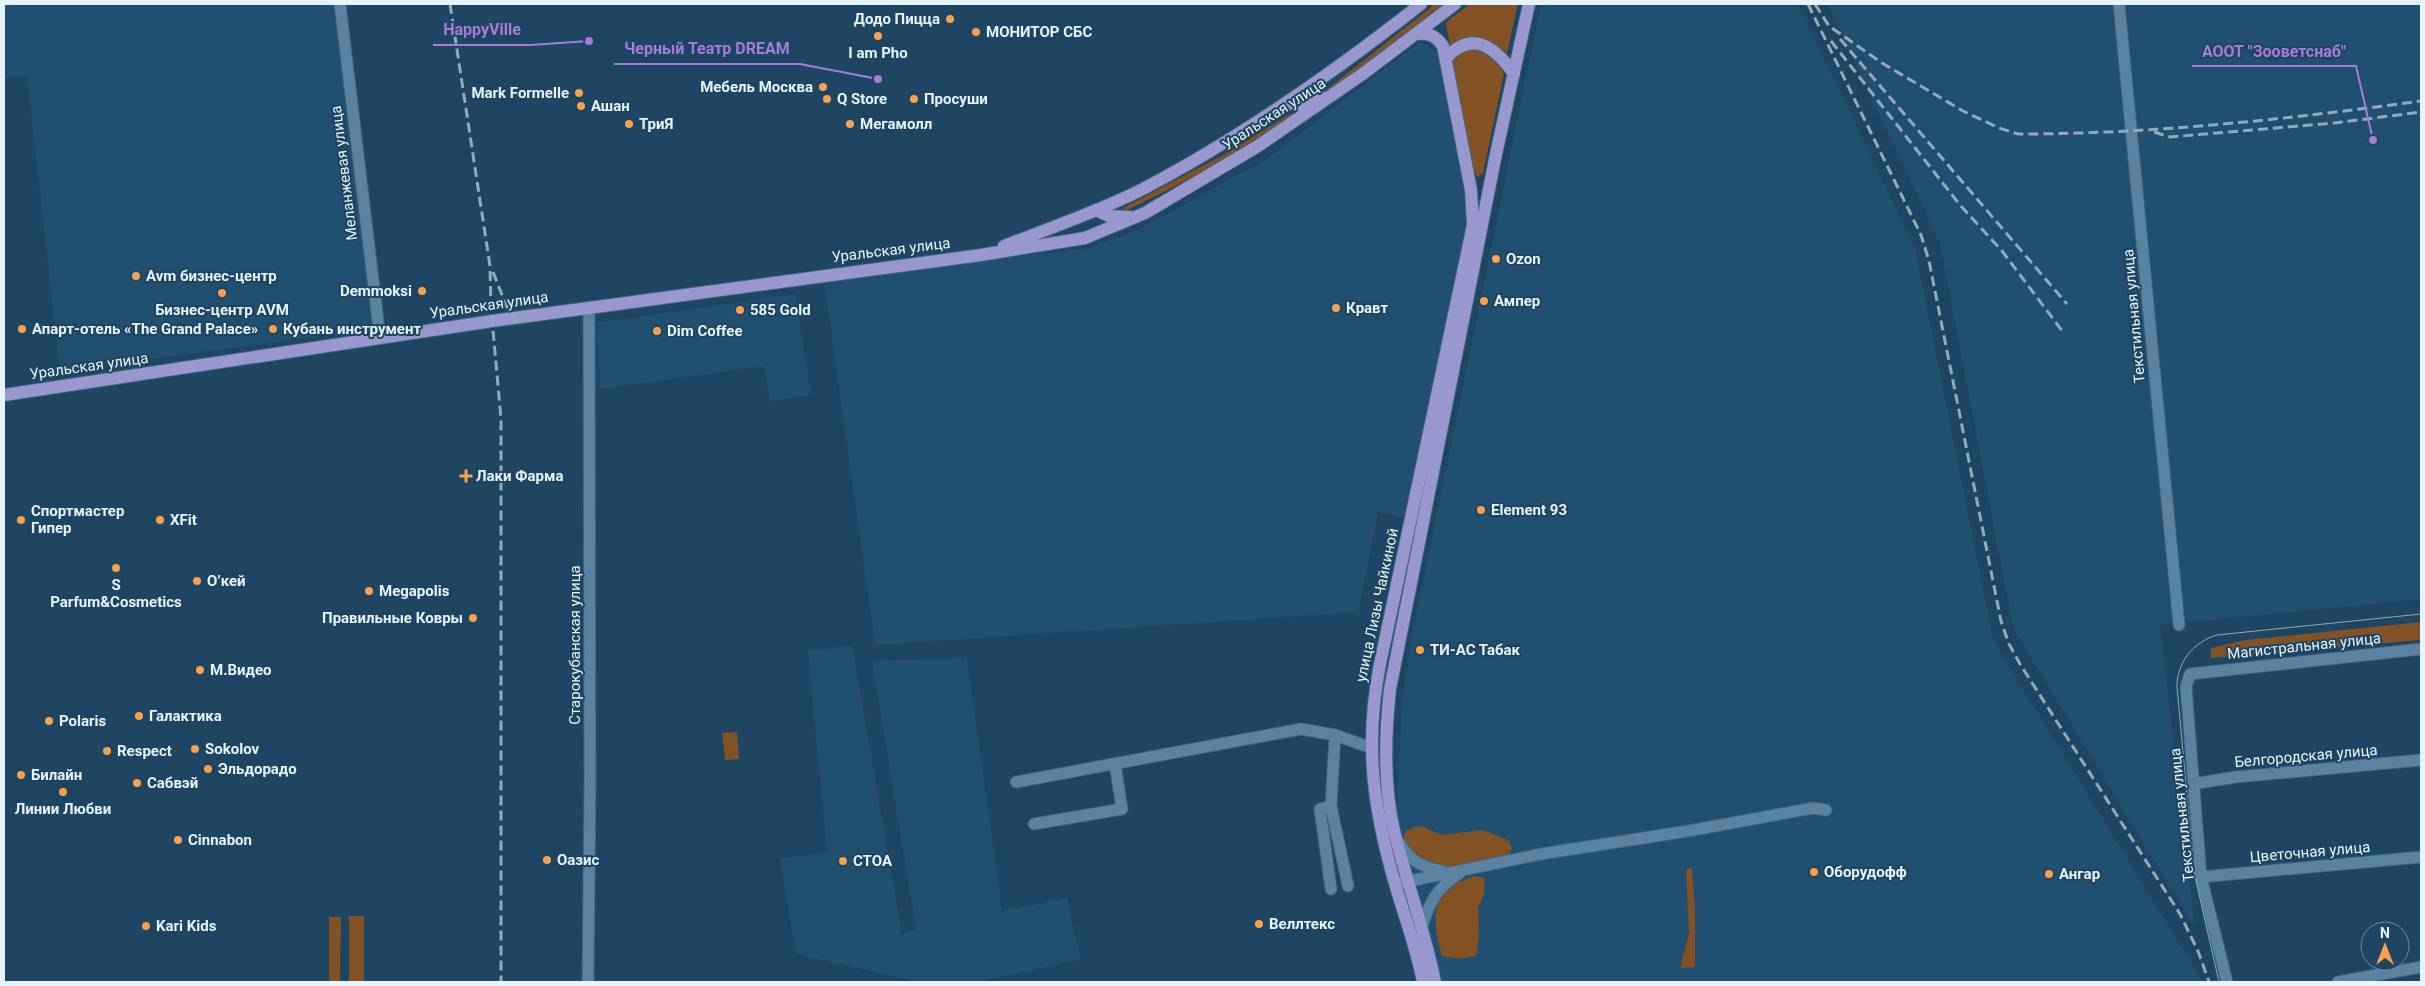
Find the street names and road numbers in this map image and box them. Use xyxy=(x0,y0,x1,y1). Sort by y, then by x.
street label: Уральская улица xyxy=(1219,74,1329,154)
street label: Меланжевая улица xyxy=(327,105,361,241)
street label: Уральская улица xyxy=(831,234,951,266)
street label: Текстильная улица xyxy=(2119,248,2149,384)
street label: Уральская улица xyxy=(429,288,549,322)
street label: Уральская улица xyxy=(29,349,149,383)
street label: улица Лизы Чайкиной xyxy=(1352,526,1402,684)
street label: Старокубанская улица xyxy=(566,565,584,725)
street label: Магистральная улица xyxy=(2226,629,2382,663)
street label: Белгородская улица xyxy=(2234,741,2378,771)
street label: Текстильная улица xyxy=(2166,747,2198,883)
street label: Цветочная улица xyxy=(2249,838,2371,866)

